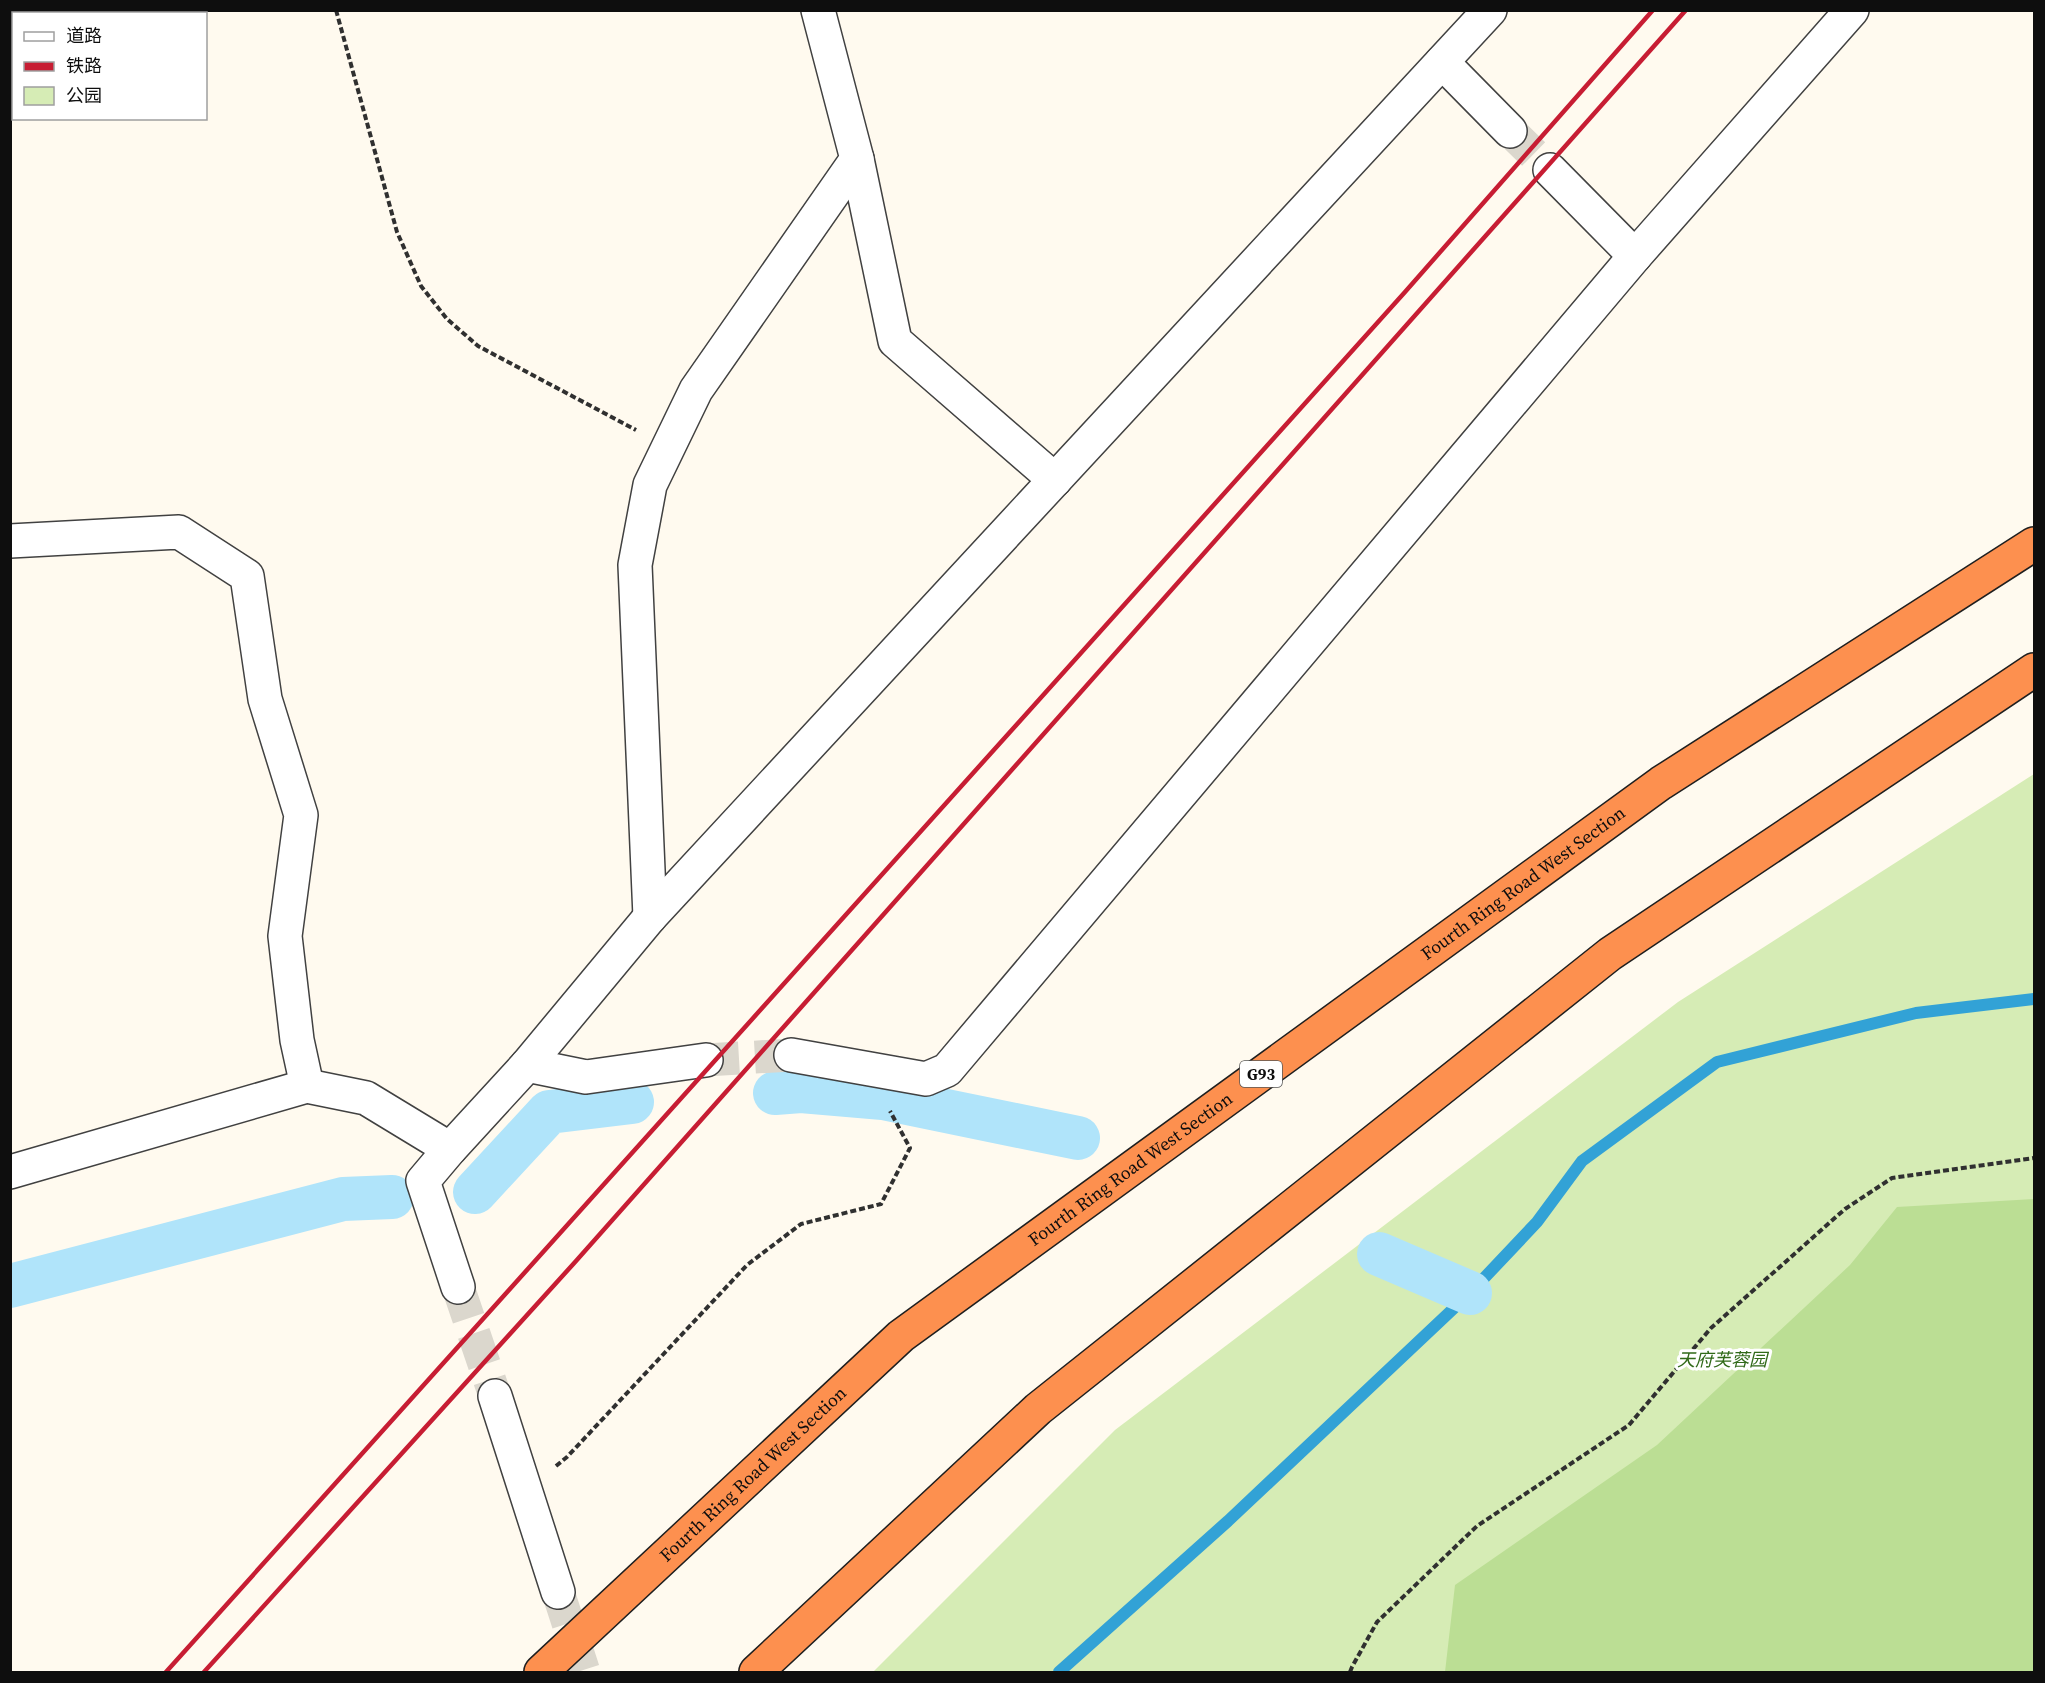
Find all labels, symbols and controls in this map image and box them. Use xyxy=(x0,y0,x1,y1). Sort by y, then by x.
legend xyxy=(12,12,207,120)
text: 道路 xyxy=(66,23,102,48)
text: 铁路 xyxy=(66,53,102,78)
text: 公园 xyxy=(66,83,102,108)
street label: Fourth Ring Road West Section xyxy=(1416,800,1630,966)
road number: G93 xyxy=(1240,1061,1282,1087)
street label: Fourth Ring Road West Section xyxy=(1023,1086,1237,1252)
park label: 天府芙蓉园 xyxy=(1677,1347,1770,1372)
street label: Fourth Ring Road West Section xyxy=(654,1380,852,1567)

